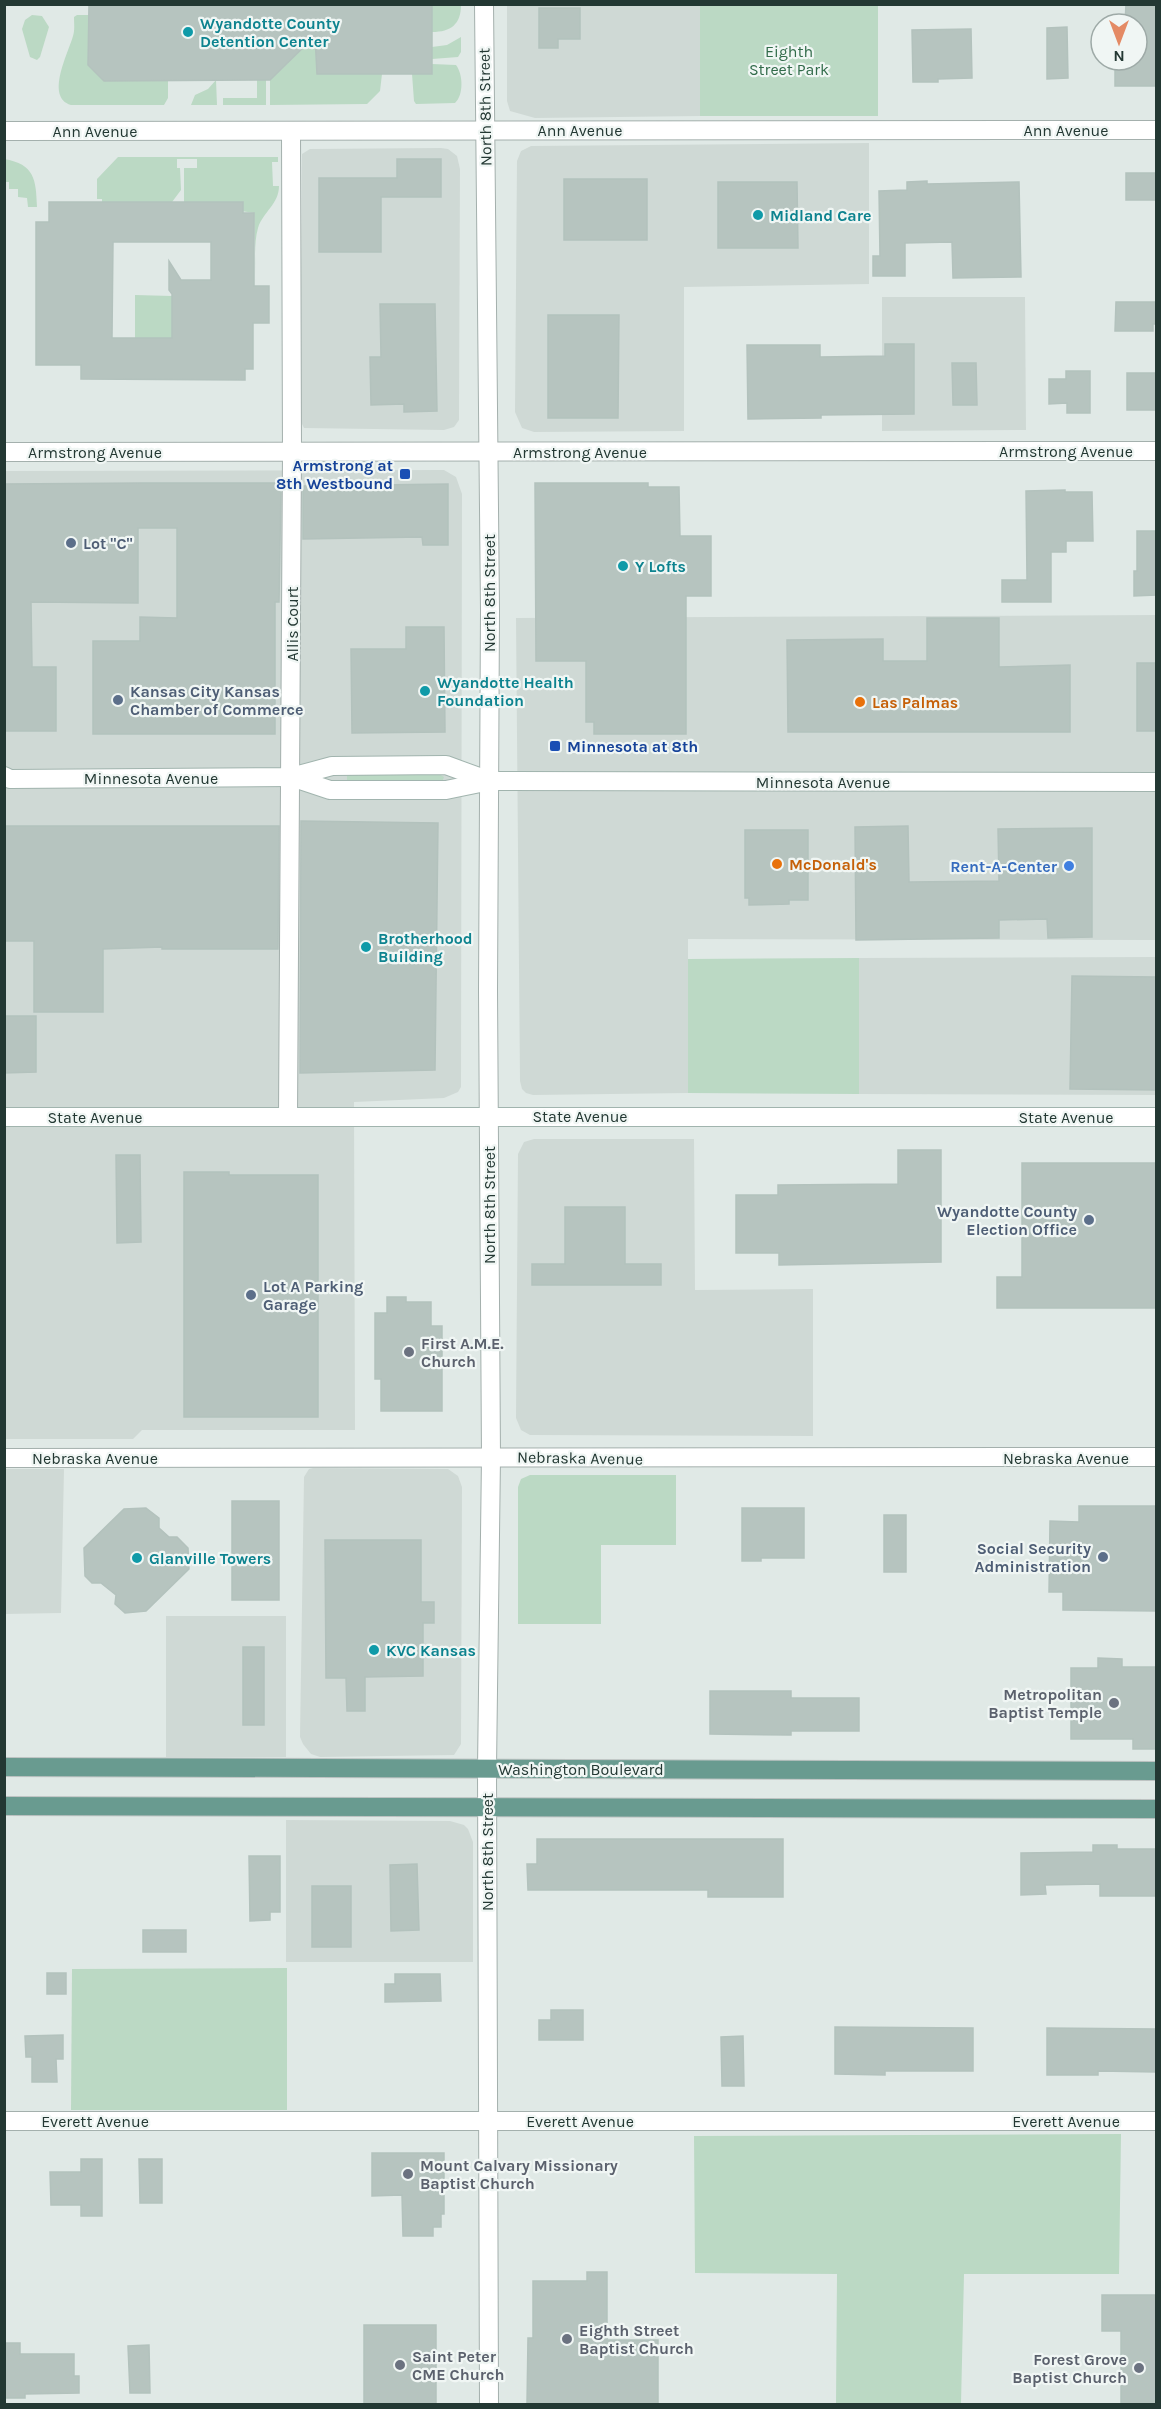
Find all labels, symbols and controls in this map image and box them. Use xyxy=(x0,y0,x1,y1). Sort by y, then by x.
north arrow xyxy=(1089,12,1149,72)
place label: Wyandotte County Detention Center xyxy=(200,14,340,51)
marker: Wyandotte County Detention Center xyxy=(181,25,195,39)
park label: Eighth Street Park xyxy=(749,42,829,79)
text: N xyxy=(1113,47,1125,66)
street label: North 8th Street xyxy=(474,48,496,166)
street label: Ann Avenue xyxy=(538,121,622,140)
street label: Ann Avenue xyxy=(1024,121,1108,140)
street label: Ann Avenue xyxy=(53,122,137,141)
place label: Midland Care xyxy=(770,206,871,225)
marker: Midland Care xyxy=(751,208,765,222)
street label: Armstrong Avenue xyxy=(999,442,1133,461)
street label: Armstrong Avenue xyxy=(28,443,162,462)
street label: Armstrong Avenue xyxy=(513,443,647,462)
place label: Armstrong at 8th Westbound xyxy=(276,456,393,493)
marker: Armstrong at 8th Westbound xyxy=(398,467,412,481)
place label: Lot "C" xyxy=(83,534,133,553)
street label: North 8th Street xyxy=(480,534,499,652)
marker: Lot "C" xyxy=(64,536,78,550)
place label: Y Lofts xyxy=(635,557,686,576)
marker: Y Lofts xyxy=(616,559,630,573)
street label: Allis Court xyxy=(283,586,302,662)
place label: Wyandotte Health Foundation xyxy=(437,673,574,710)
place label: Kansas City Kansas Chamber of Commerce xyxy=(130,682,304,719)
marker: Wyandotte Health Foundation xyxy=(418,684,432,698)
marker: Kansas City Kansas Chamber of Commerce xyxy=(111,693,125,707)
place label: Las Palmas xyxy=(872,693,958,712)
marker: Las Palmas xyxy=(853,695,867,709)
place label: Minnesota at 8th xyxy=(567,737,698,756)
marker: Minnesota at 8th xyxy=(548,739,562,753)
street label: Minnesota Avenue xyxy=(84,769,218,788)
street label: Minnesota Avenue xyxy=(756,773,890,792)
place label: McDonald's xyxy=(789,855,877,874)
marker: McDonald's xyxy=(770,857,784,871)
place label: Rent-A-Center xyxy=(950,857,1058,876)
marker: Rent-A-Center xyxy=(1062,859,1076,873)
place label: Brotherhood Building xyxy=(378,929,473,966)
marker: Brotherhood Building xyxy=(359,940,373,954)
street label: State Avenue xyxy=(532,1107,628,1126)
street label: State Avenue xyxy=(47,1108,143,1127)
street label: State Avenue xyxy=(1018,1108,1114,1127)
street label: North 8th Street xyxy=(480,1146,499,1264)
place label: Wyandotte County Election Office xyxy=(937,1202,1077,1239)
marker: Wyandotte County Election Office xyxy=(1082,1213,1096,1227)
place label: Lot A Parking Garage xyxy=(263,1277,363,1314)
marker: Lot A Parking Garage xyxy=(244,1288,258,1302)
place label: First A.M.E. Church xyxy=(421,1334,504,1371)
marker: First A.M.E. Church xyxy=(402,1345,416,1359)
street label: Nebraska Avenue xyxy=(517,1447,643,1469)
street label: Nebraska Avenue xyxy=(32,1449,158,1468)
street label: Nebraska Avenue xyxy=(1003,1449,1129,1468)
place label: Social Security Administration xyxy=(975,1539,1091,1576)
place label: Glanville Towers xyxy=(149,1549,271,1568)
marker: Social Security Administration xyxy=(1096,1550,1110,1564)
marker: Glanville Towers xyxy=(130,1551,144,1565)
place label: KVC Kansas xyxy=(386,1641,476,1660)
marker: KVC Kansas xyxy=(367,1643,381,1657)
place label: Metropolitan Baptist Temple xyxy=(988,1685,1102,1722)
marker: Metropolitan Baptist Temple xyxy=(1107,1696,1121,1710)
street label: Washington Boulevard xyxy=(498,1760,664,1779)
street label: North 8th Street xyxy=(478,1793,497,1911)
street label: Everett Avenue xyxy=(41,2112,149,2131)
street label: Everett Avenue xyxy=(526,2112,634,2131)
street label: Everett Avenue xyxy=(1012,2112,1120,2131)
place label: Mount Calvary Missionary Baptist Church xyxy=(420,2156,618,2193)
marker: Mount Calvary Missionary Baptist Church xyxy=(401,2167,415,2181)
place label: Eighth Street Baptist Church xyxy=(579,2321,694,2358)
marker: Eighth Street Baptist Church xyxy=(560,2332,574,2346)
place label: Saint Peter CME Church xyxy=(412,2347,504,2384)
place label: Forest Grove Baptist Church xyxy=(1012,2350,1127,2387)
marker: Saint Peter CME Church xyxy=(393,2358,407,2372)
marker: Forest Grove Baptist Church xyxy=(1132,2361,1146,2375)

